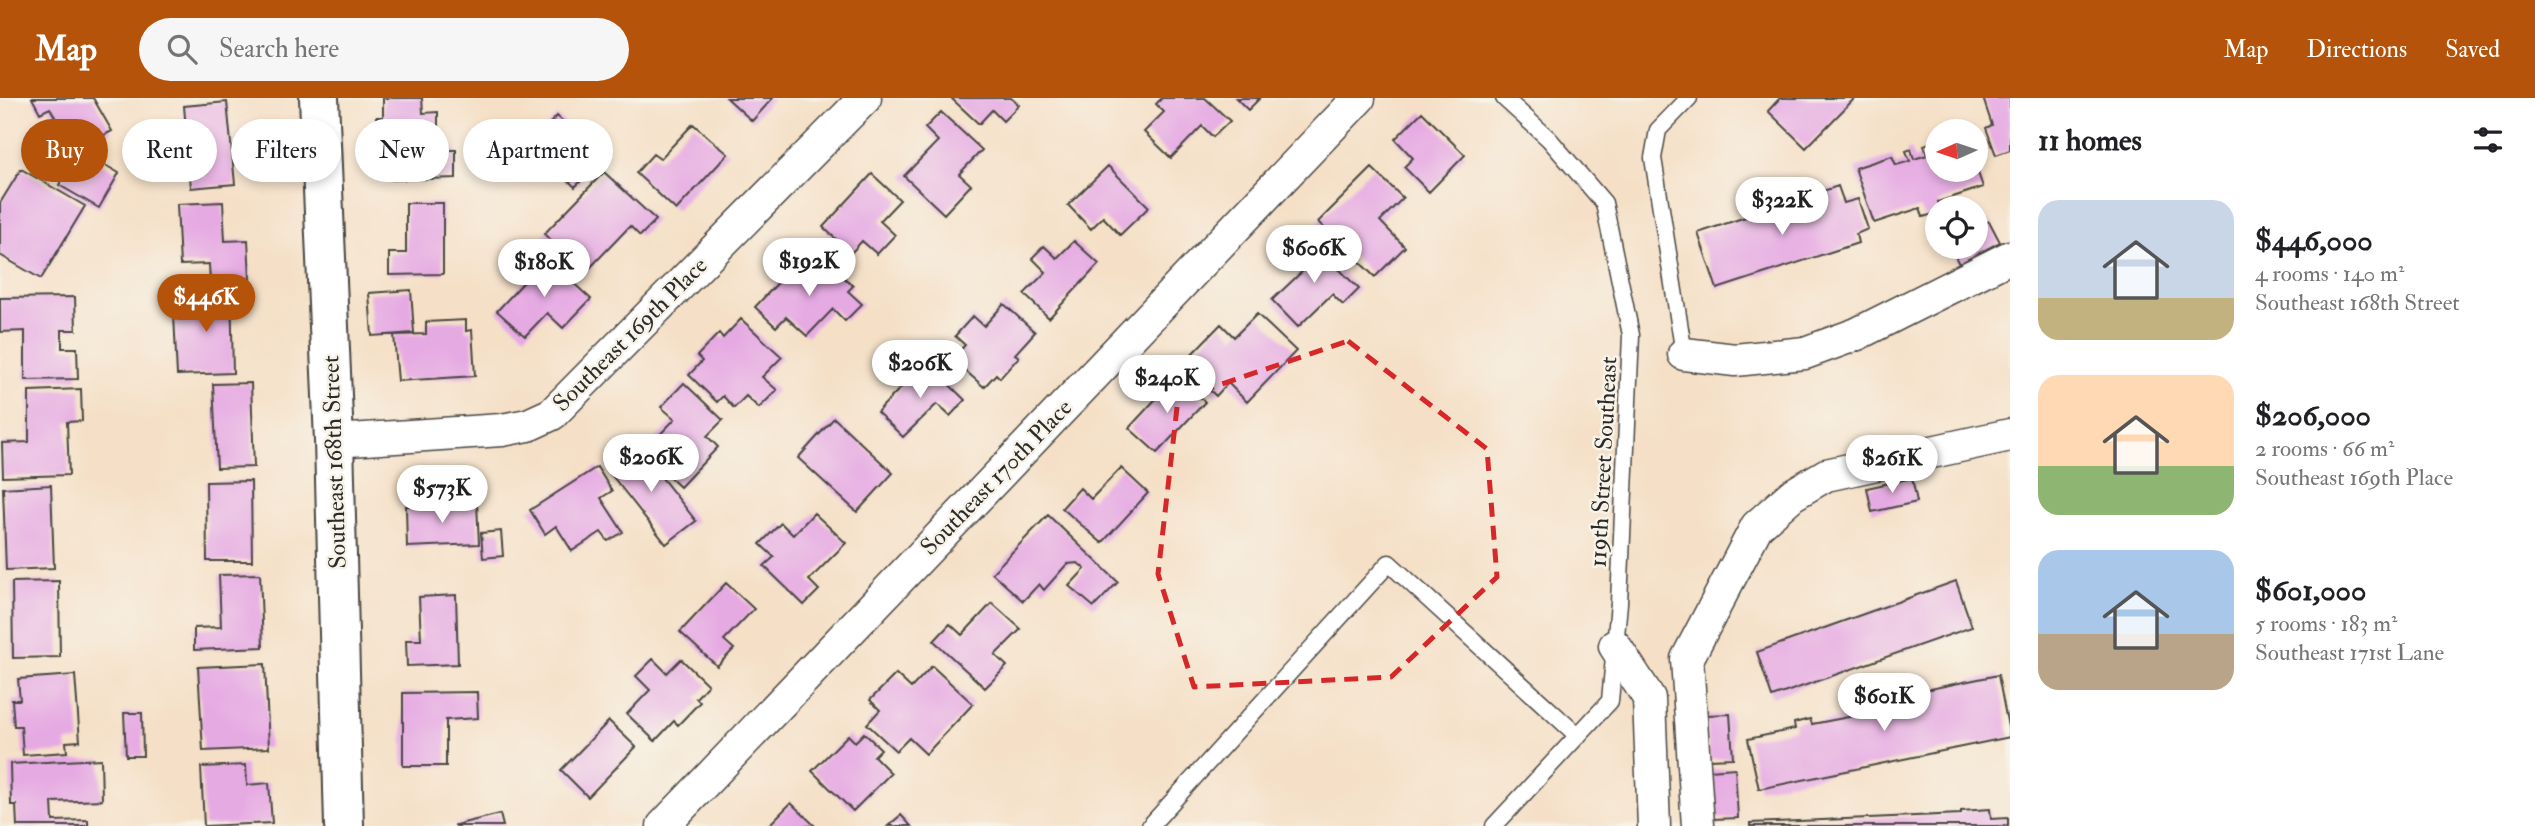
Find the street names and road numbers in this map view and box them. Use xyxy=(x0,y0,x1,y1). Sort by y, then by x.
street label: Southeast 169th Place xyxy=(546,250,714,418)
street label: Southeast 168th Street xyxy=(315,354,354,569)
street label: 119th Street Southeast xyxy=(1582,356,1625,568)
street label: Southeast 170th Place xyxy=(914,393,1079,562)

